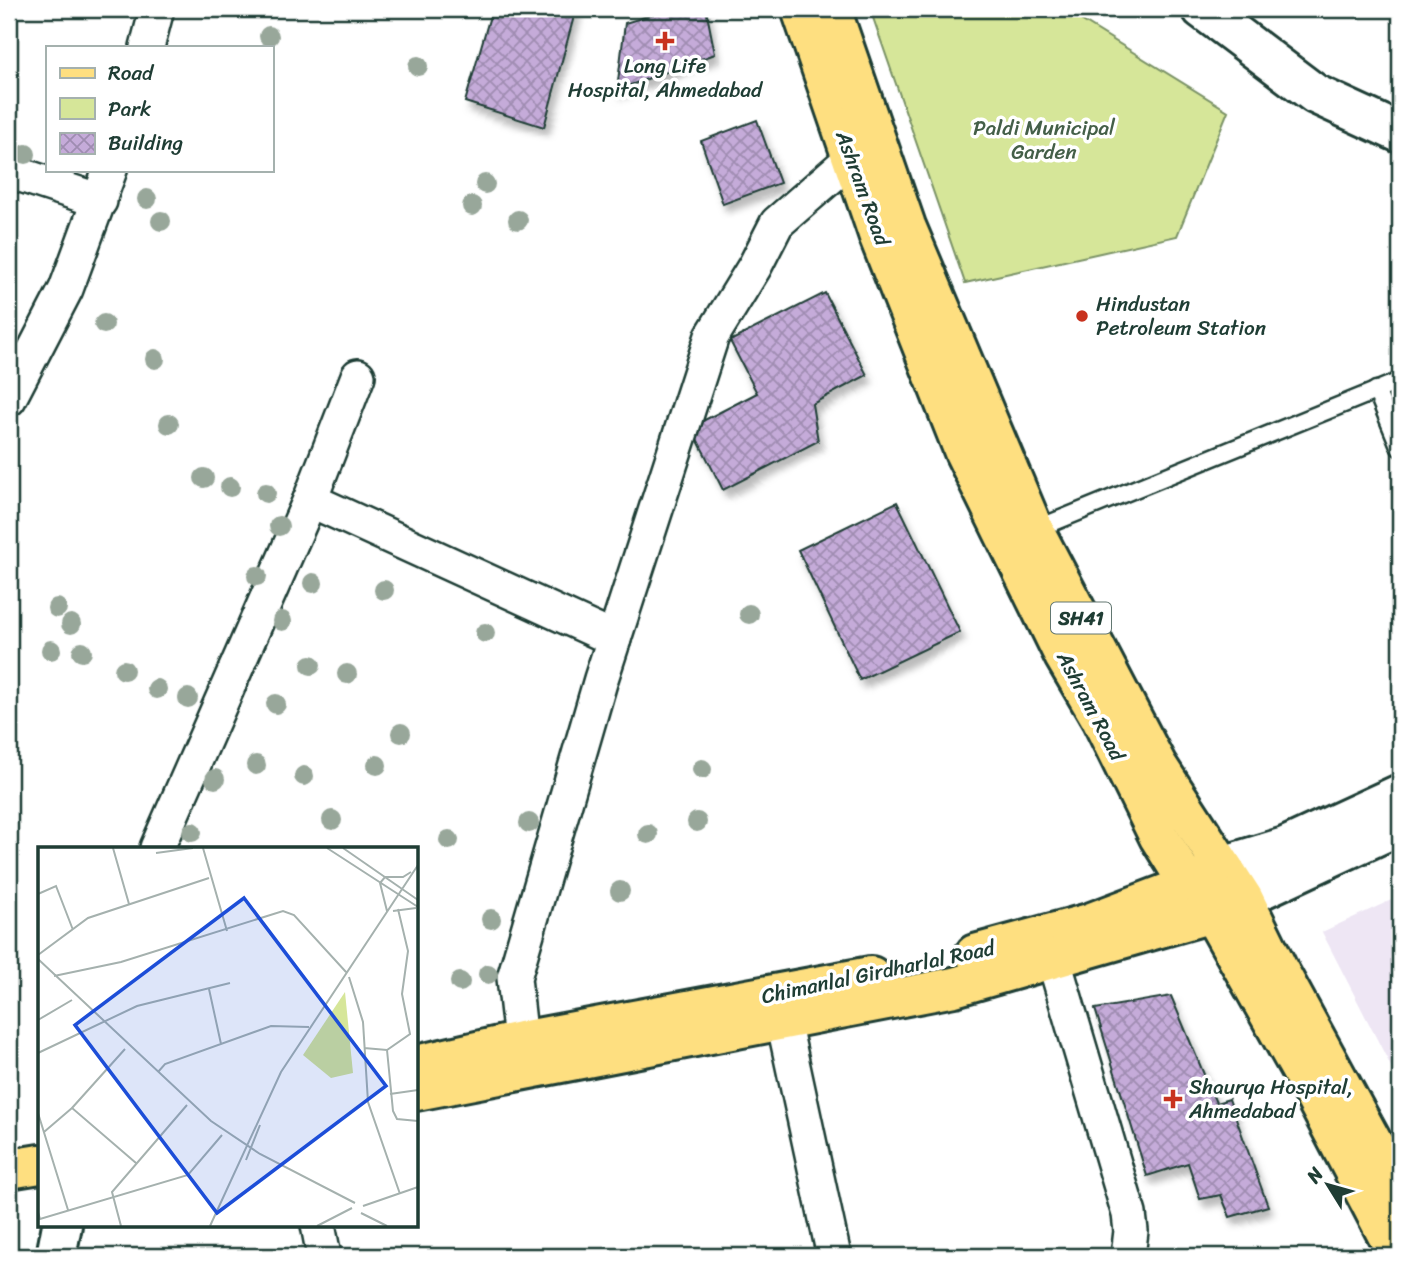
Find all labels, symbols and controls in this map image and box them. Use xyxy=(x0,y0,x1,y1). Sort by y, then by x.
marker: Long Life Hospital, Ahmedabad xyxy=(655,31,675,51)
legend xyxy=(46,46,273,172)
place label: Long Life Hospital, Ahmedabad xyxy=(568,47,764,109)
text: Road xyxy=(108,54,155,92)
text: Park xyxy=(108,90,151,128)
park label: Paldi Municipal Garden xyxy=(973,109,1116,171)
text: Building xyxy=(108,124,184,162)
street label: Ashram Road xyxy=(824,124,902,253)
place label: Hindustan Petroleum Station xyxy=(1096,285,1266,347)
marker: Hindustan Petroleum Station xyxy=(1074,308,1090,324)
road number: SH41 xyxy=(1051,603,1111,634)
street label: Ashram Road xyxy=(1046,643,1137,770)
inset map xyxy=(38,847,418,1226)
street label: Chimanlal Girdharlal Road xyxy=(758,928,1000,1015)
place label: Shaurya Hospital, Ahmedabad xyxy=(1188,1068,1353,1130)
marker: Shaurya Hospital, Ahmedabad xyxy=(1163,1089,1183,1109)
north arrow xyxy=(1294,1150,1364,1220)
text: N xyxy=(1297,1159,1332,1191)

